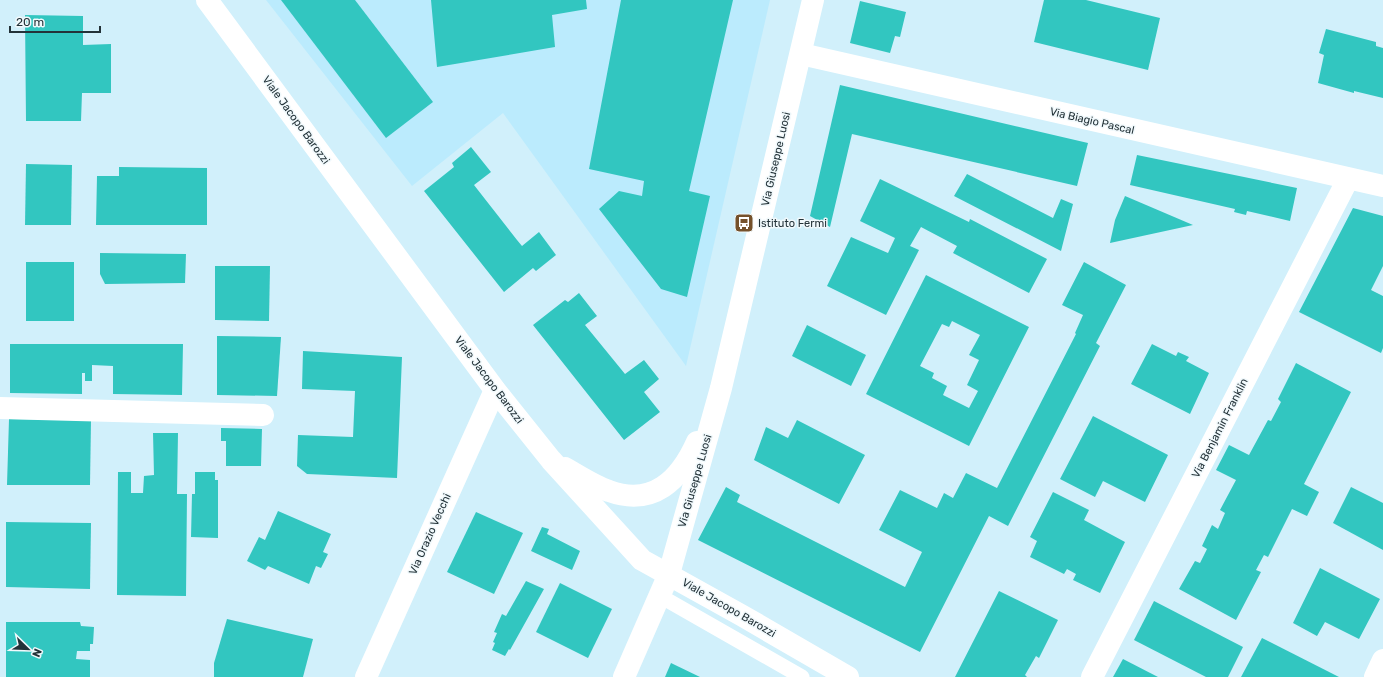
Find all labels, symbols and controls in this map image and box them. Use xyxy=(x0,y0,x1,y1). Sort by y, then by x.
scale bar xyxy=(10,8,100,34)
text: 20 m xyxy=(16,15,44,29)
street label: Viale Jacopo Barozzi xyxy=(260,73,332,167)
street label: Via Biagio Pascal xyxy=(1048,105,1136,137)
street label: Via Giuseppe Luosi xyxy=(759,111,793,207)
bus stop icon: Istituto Fermi xyxy=(733,212,755,234)
place label: Istituto Fermi xyxy=(758,217,827,230)
street label: Viale Jacopo Barozzi xyxy=(452,334,526,426)
street label: Via Benjamin Franklin xyxy=(1189,376,1251,480)
street label: Via Giuseppe Luosi xyxy=(675,433,715,529)
street label: Via Orazio Vecchi xyxy=(406,491,454,577)
street label: Viale Jacopo Barozzi xyxy=(680,576,778,640)
north arrow xyxy=(8,629,48,669)
text: N xyxy=(29,647,44,659)

